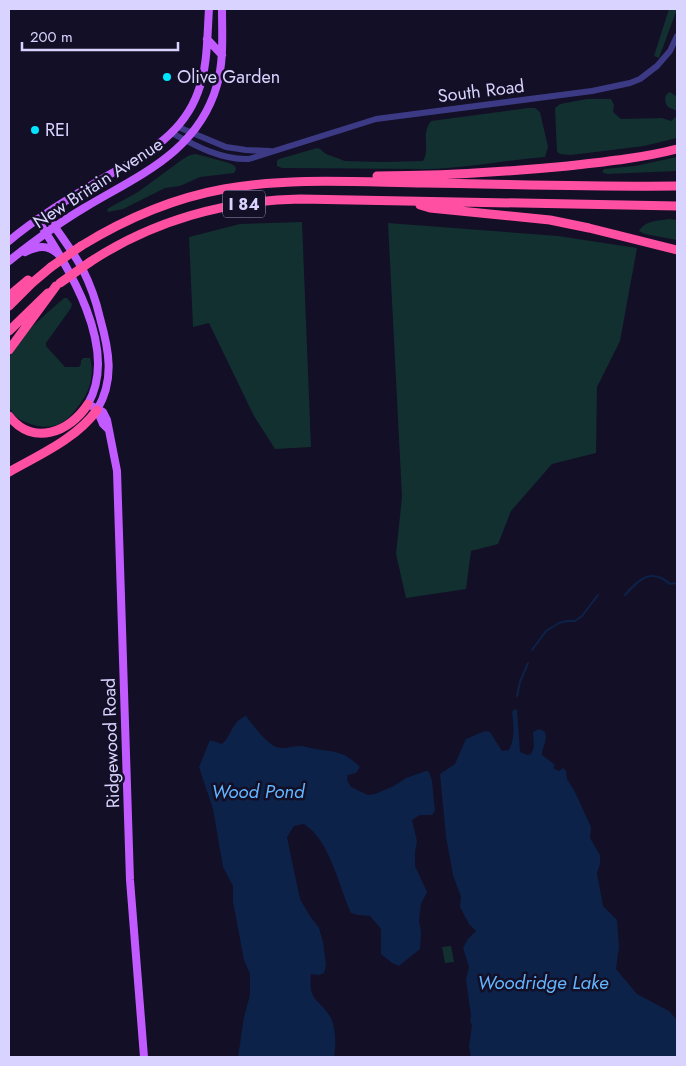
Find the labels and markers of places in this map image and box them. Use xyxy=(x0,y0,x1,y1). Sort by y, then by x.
place label: Olive Garden xyxy=(177,64,280,90)
marker: Olive Garden xyxy=(161,71,173,83)
place label: REI xyxy=(45,117,69,143)
marker: REI xyxy=(29,124,41,136)

